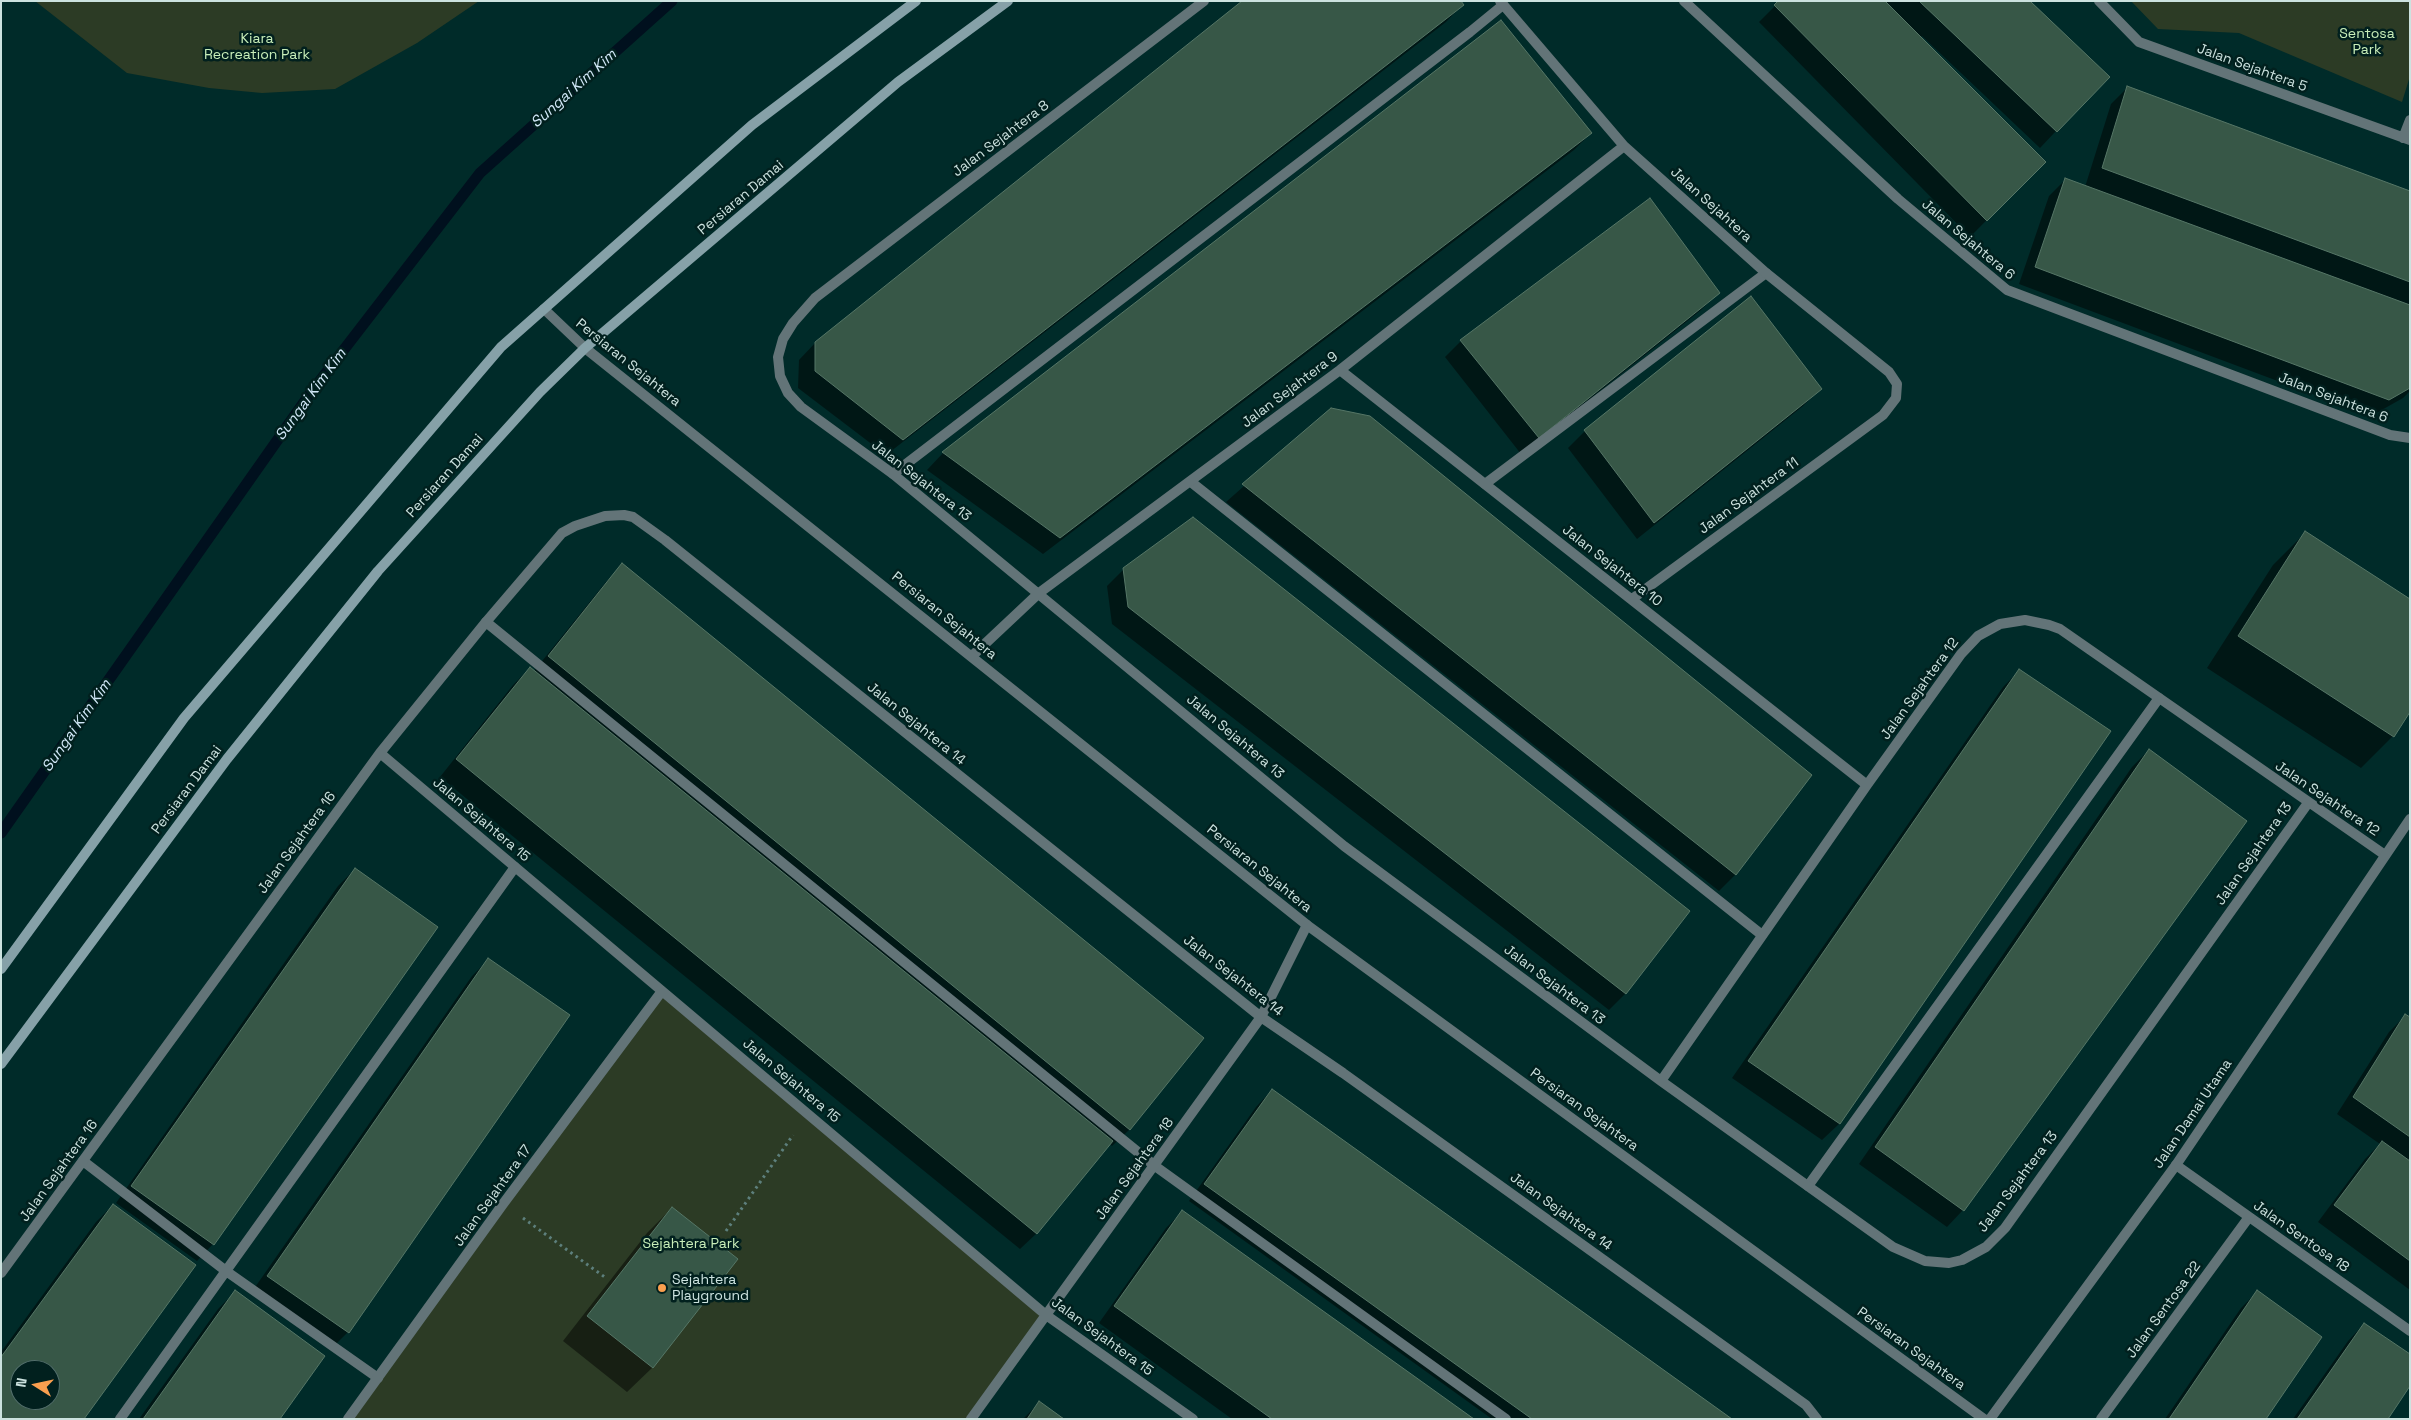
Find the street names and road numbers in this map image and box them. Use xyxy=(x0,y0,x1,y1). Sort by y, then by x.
street label: Jalan Sejahtera 5 xyxy=(2195,40,2309,96)
street label: Jalan Sejahtera 8 xyxy=(949,97,1053,181)
street label: Persiaran Damai xyxy=(695,157,787,239)
street label: Jalan Sejahtera xyxy=(1667,164,1755,246)
street label: Jalan Sejahtera 6 xyxy=(1918,196,2018,284)
street label: Persiaran Sejahtera xyxy=(572,316,684,410)
street label: Jalan Sejahtera 9 xyxy=(1239,348,1341,432)
street label: Jalan Sejahtera 6 xyxy=(2276,369,2390,427)
street label: Persiaran Damai xyxy=(403,431,487,521)
street label: Jalan Sejahtera 13 xyxy=(868,437,974,525)
street label: Jalan Sejahtera 11 xyxy=(1696,454,1802,538)
street label: Jalan Sejahtera 10 xyxy=(1559,522,1665,610)
street label: Persiaran Sejahtera xyxy=(888,569,1000,663)
street label: Jalan Sejahtera 12 xyxy=(1877,635,1963,743)
street label: Jalan Sejahtera 14 xyxy=(863,679,969,769)
street label: Jalan Sejahtera 13 xyxy=(1183,691,1287,783)
street label: Persiaran Damai xyxy=(148,742,226,838)
street label: Jalan Sejahtera 12 xyxy=(2272,758,2382,840)
street label: Jalan Sejahtera 15 xyxy=(429,774,533,866)
street label: Jalan Sejahtera 16 xyxy=(254,789,340,897)
street label: Jalan Sejahtera 13 xyxy=(2212,799,2296,909)
street label: Persiaran Sejahtera xyxy=(1203,822,1315,916)
street label: Jalan Sejahtera 14 xyxy=(1180,932,1286,1020)
street label: Jalan Sejahtera 13 xyxy=(1500,942,1608,1028)
street label: Jalan Sejahtera 15 xyxy=(739,1035,843,1127)
street label: Jalan Damai Utama xyxy=(2150,1056,2236,1172)
street label: Persiaran Sejahtera xyxy=(1526,1065,1642,1155)
street label: Jalan Sejahtera 18 xyxy=(1092,1115,1178,1223)
street label: Jalan Sejahtera 16 xyxy=(16,1117,102,1225)
street label: Jalan Sejahtera 13 xyxy=(1975,1128,2061,1236)
street label: Jalan Sejahtera 17 xyxy=(451,1142,535,1250)
street label: Jalan Sejahtera 14 xyxy=(1507,1169,1615,1255)
street label: Jalan Sentosa 18 xyxy=(2250,1198,2352,1276)
street label: Jalan Sentosa 22 xyxy=(2123,1258,2205,1362)
street label: Jalan Sejahtera 15 xyxy=(1048,1294,1156,1380)
street label: Persiaran Sejahtera xyxy=(1853,1304,1969,1394)

